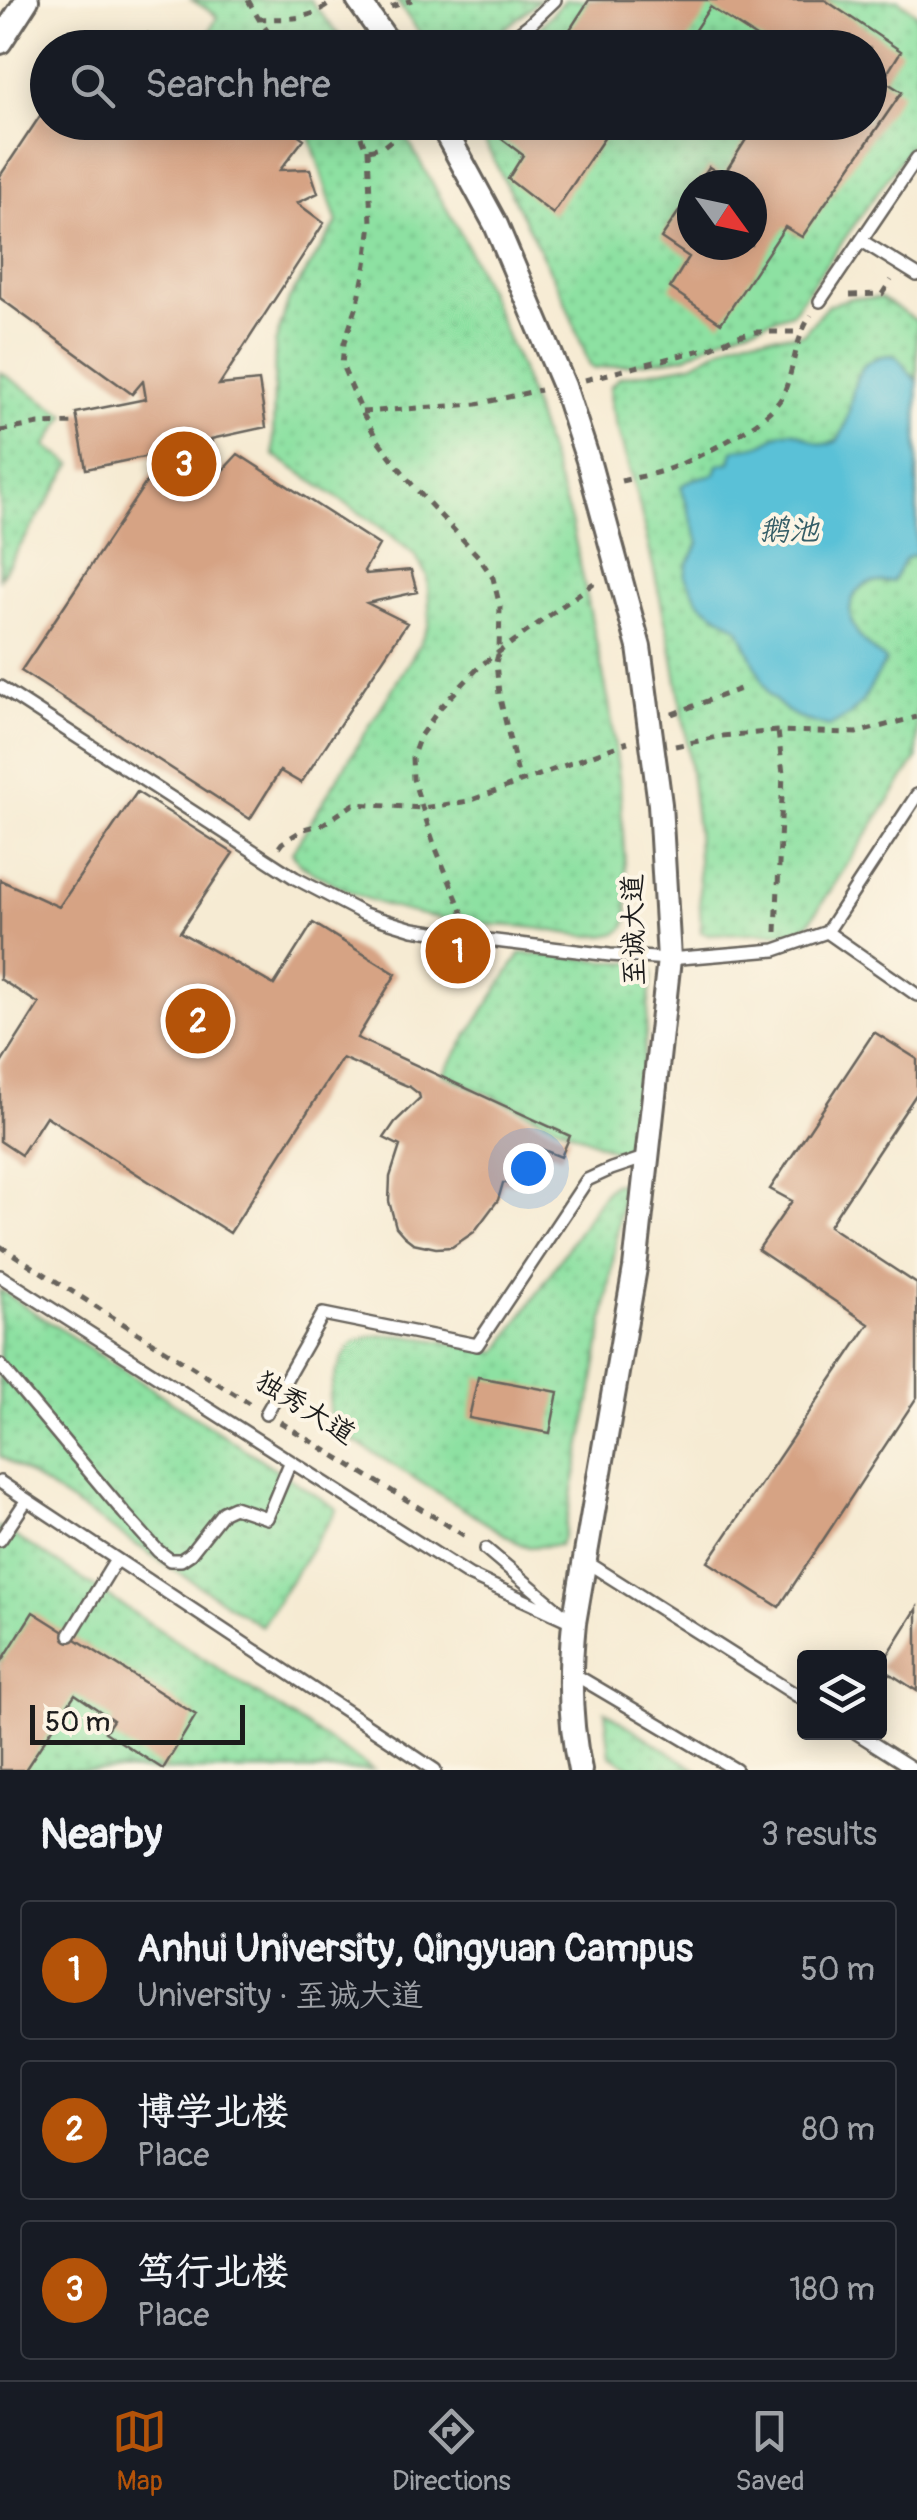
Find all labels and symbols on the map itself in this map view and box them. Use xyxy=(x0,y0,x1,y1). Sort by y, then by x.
north arrow xyxy=(677,170,767,260)
pin: 3 xyxy=(152,426,216,502)
water label: 鹅池 xyxy=(759,512,820,549)
street label: 至诚大道 xyxy=(616,874,652,986)
pin: 1 xyxy=(426,914,490,988)
pin: 2 xyxy=(166,984,230,1058)
your location xyxy=(503,1143,554,1194)
street label: 独秀大道 xyxy=(248,1363,362,1453)
scale bar xyxy=(30,1700,245,1744)

